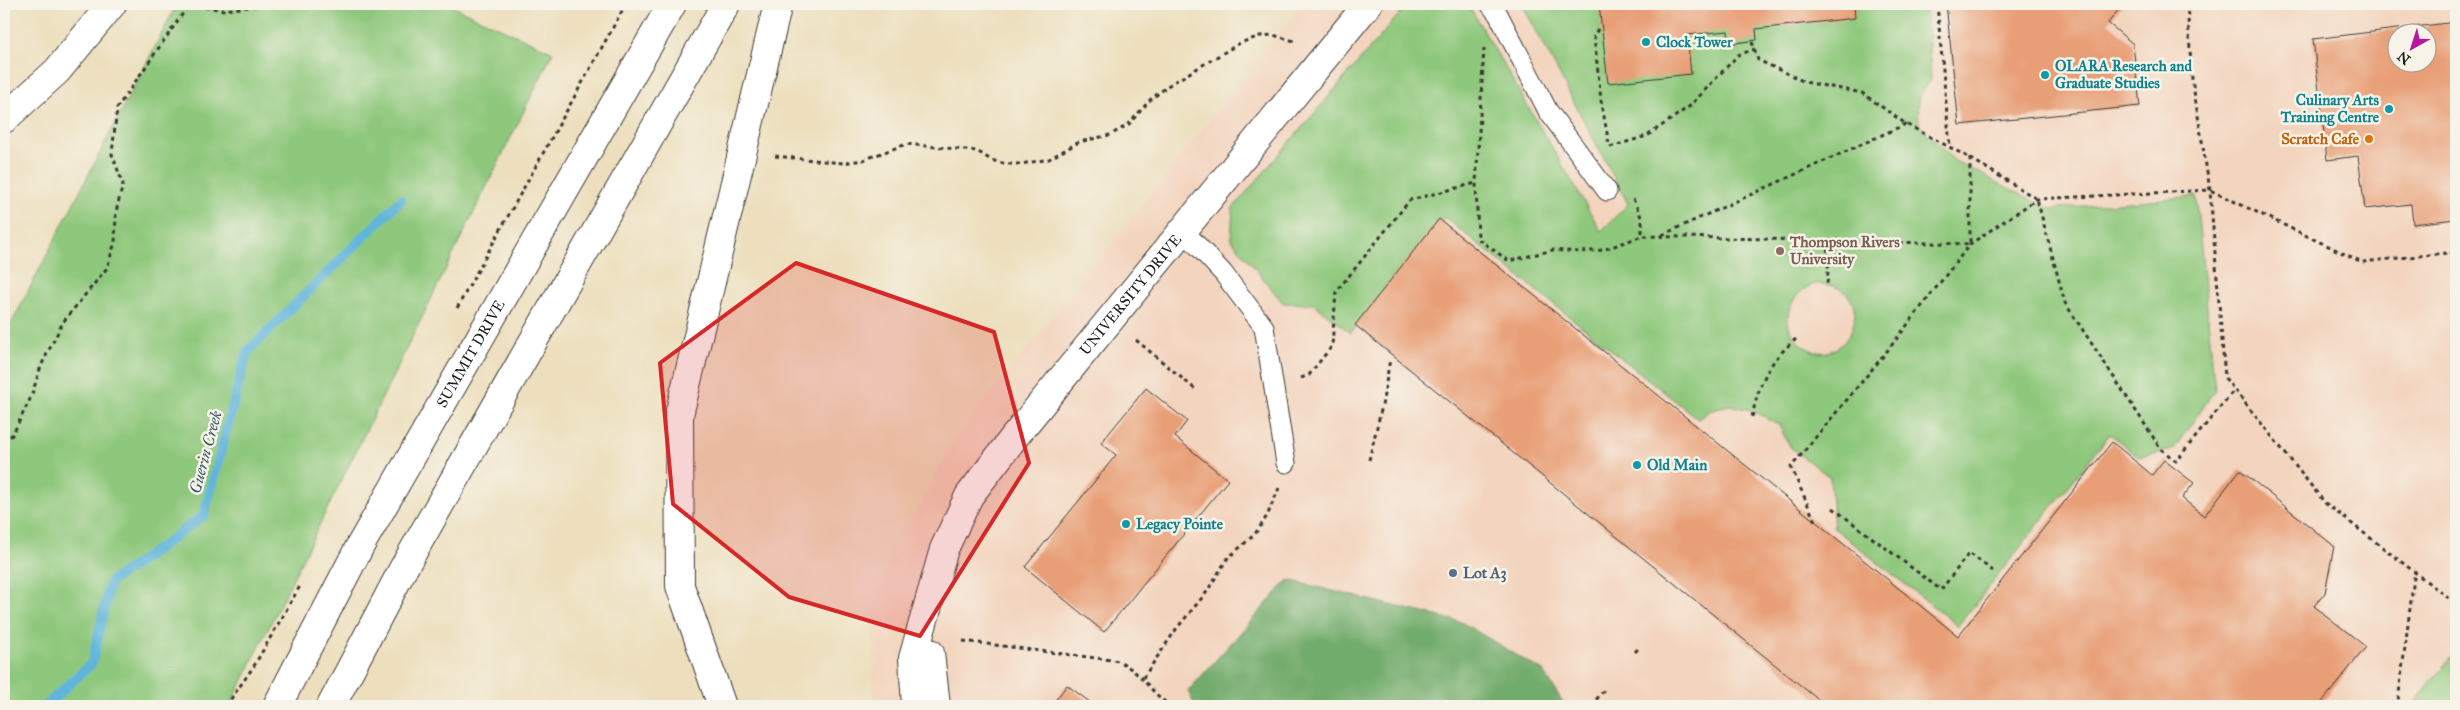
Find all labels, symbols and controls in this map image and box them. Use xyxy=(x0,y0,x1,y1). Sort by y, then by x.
north arrow xyxy=(2388,22,2438,72)
place label: Clock Tower xyxy=(1656,33,1733,51)
marker: Clock Tower xyxy=(1640,36,1652,48)
text: N xyxy=(2394,47,2414,68)
place label: OLARA Research and Graduate Studies xyxy=(2055,57,2192,92)
marker: OLARA Research and Graduate Studies xyxy=(2039,69,2051,81)
place label: Culinary Arts Training Centre xyxy=(2280,91,2380,127)
marker: Culinary Arts Training Centre xyxy=(2383,103,2395,115)
place label: Scratch Cafe xyxy=(2281,130,2360,148)
marker: Scratch Cafe xyxy=(2363,133,2375,145)
street label: UNIVERSITY DRIVE xyxy=(1076,231,1185,359)
place label: Thompson Rivers University xyxy=(1789,233,1900,269)
marker: Thompson Rivers University xyxy=(1774,245,1786,257)
street label: SUMMIT DRIVE xyxy=(433,297,509,411)
water label: Guerin Creek xyxy=(185,409,226,496)
place label: Old Main xyxy=(1647,456,1708,474)
marker: Old Main xyxy=(1631,459,1643,471)
place label: Legacy Pointe xyxy=(1136,515,1224,534)
marker: Legacy Pointe xyxy=(1120,518,1132,530)
place label: Lot A3 xyxy=(1463,564,1506,583)
marker: Lot A3 xyxy=(1447,567,1459,579)

